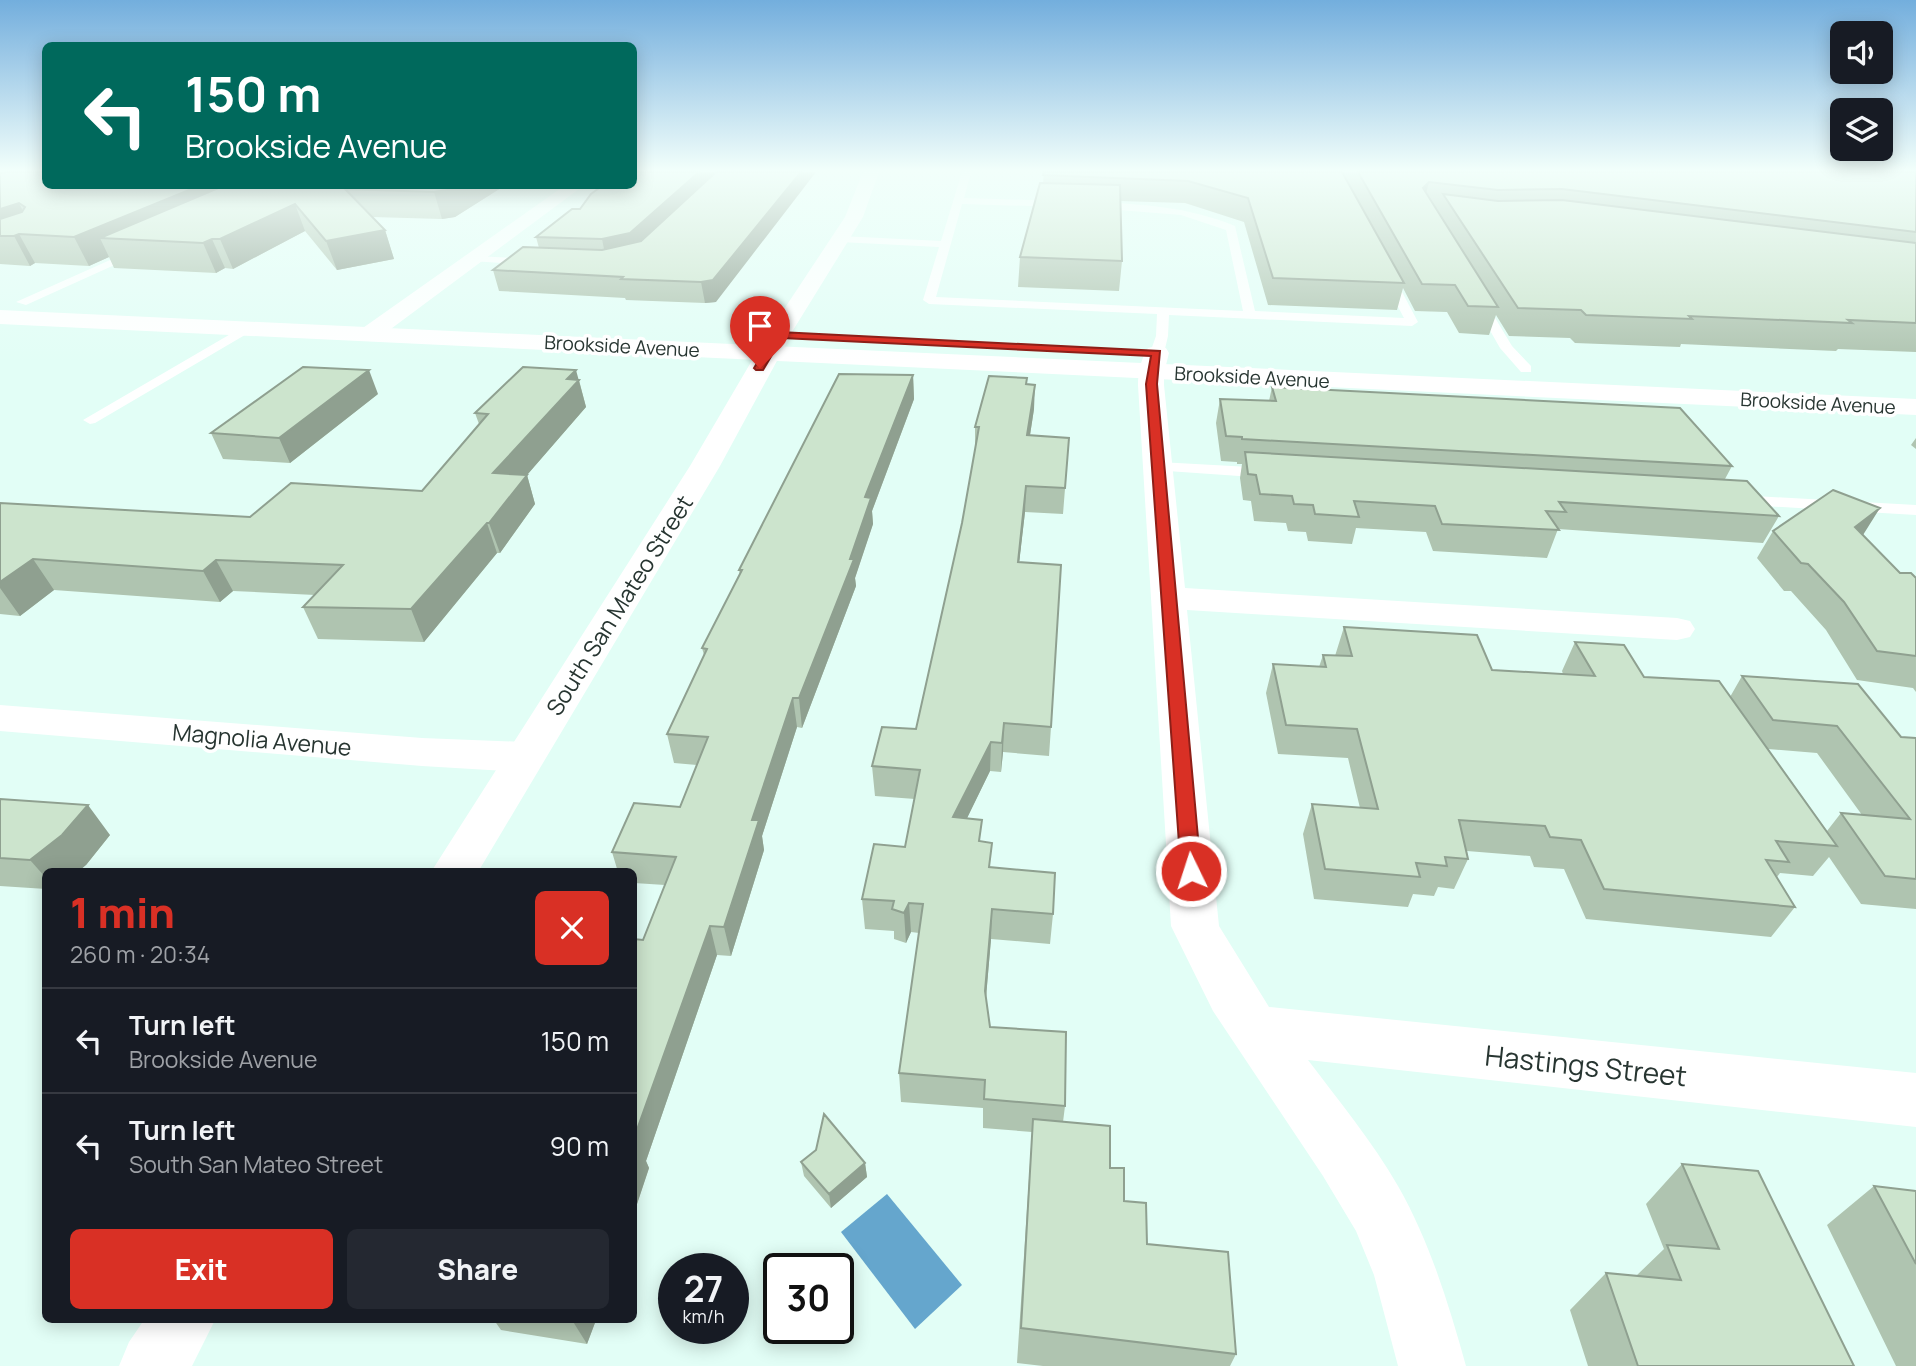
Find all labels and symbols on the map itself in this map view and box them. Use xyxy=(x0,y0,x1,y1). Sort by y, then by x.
pin xyxy=(730,296,790,368)
street label: Brookside Avenue xyxy=(544,329,700,363)
street label: Brookside Avenue xyxy=(1174,360,1330,394)
street label: Brookside Avenue xyxy=(1740,386,1896,420)
street label: South San Mateo Street xyxy=(538,489,700,721)
street label: Magnolia Avenue xyxy=(171,715,353,763)
position arrow xyxy=(1154,834,1228,908)
street label: Hastings Street xyxy=(1483,1035,1689,1095)
speed limit sign: 30 xyxy=(763,1253,854,1344)

